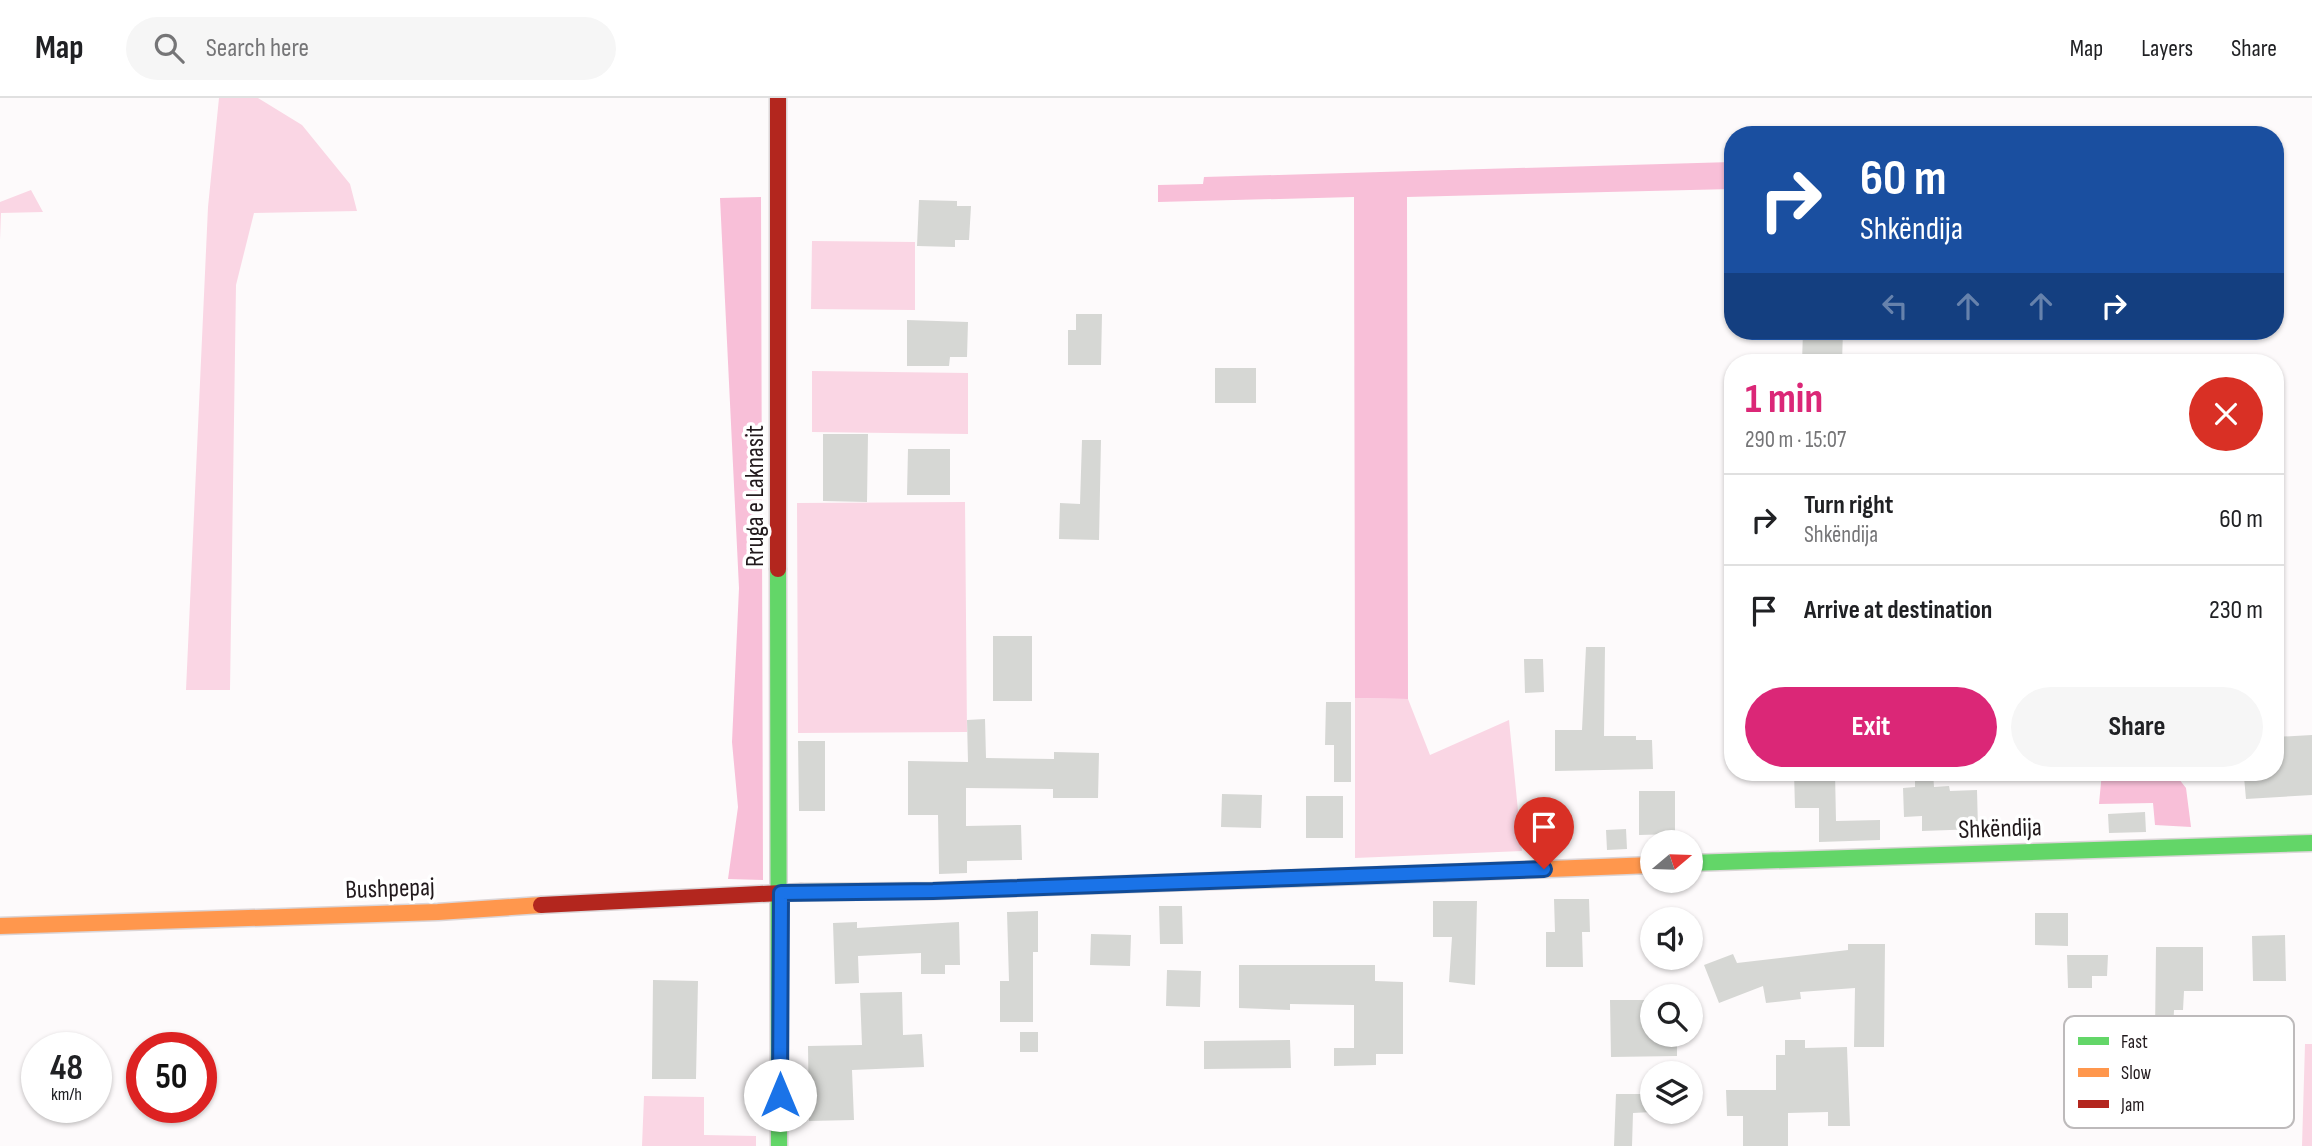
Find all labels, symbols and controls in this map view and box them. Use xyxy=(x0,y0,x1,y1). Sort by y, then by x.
search box xyxy=(126,17,616,80)
text: Map xyxy=(35,28,84,68)
icon: search xyxy=(150,29,188,67)
text: Search here xyxy=(206,33,309,64)
text: Map xyxy=(2070,34,2103,63)
text: Layers xyxy=(2141,34,2193,63)
text: Share xyxy=(2231,34,2277,63)
text: 60 m xyxy=(1860,150,1947,209)
icon: right xyxy=(1745,154,1836,245)
text: Shkëndija xyxy=(1860,210,1963,249)
icon: left xyxy=(1876,287,1914,325)
icon: ahead xyxy=(1949,287,1987,325)
icon: ahead xyxy=(2022,287,2060,325)
icon: right xyxy=(2095,287,2133,325)
text: 1 min xyxy=(1745,374,1823,425)
button: close xyxy=(2189,377,2263,451)
street label: Rruga e Laknasit xyxy=(740,425,771,567)
text: 290 m · 15:07 xyxy=(1745,426,1846,454)
text: Turn right xyxy=(1804,490,1893,521)
icon: right xyxy=(1745,501,1783,539)
text: 60 m xyxy=(2219,504,2263,535)
text: Shkëndija xyxy=(1804,521,1878,549)
icon: arrive xyxy=(1745,592,1783,630)
text: Arrive at destination xyxy=(1804,595,1992,626)
text: 230 m xyxy=(2209,595,2263,626)
button: Exit xyxy=(1745,687,1997,767)
button: Share xyxy=(2011,687,2263,767)
pin xyxy=(1514,797,1574,869)
icon: arrive xyxy=(1525,808,1563,846)
street label: Shkëndija xyxy=(1958,812,2042,846)
north arrow xyxy=(1640,830,1703,892)
map controls xyxy=(1640,830,1703,1124)
street label: Bushpepaj xyxy=(345,872,435,906)
button: sound xyxy=(1640,907,1703,970)
button: search xyxy=(1640,984,1703,1047)
legend xyxy=(2064,1016,2294,1128)
text: Fast xyxy=(2121,1031,2148,1054)
speed limit sign: 50 xyxy=(126,1032,217,1123)
text: 48 xyxy=(50,1047,83,1090)
position arrow xyxy=(743,1058,817,1132)
button: layers xyxy=(1640,1061,1703,1124)
text: Slow xyxy=(2121,1062,2151,1085)
text: km/h xyxy=(51,1084,82,1105)
text: Jam xyxy=(2120,1094,2144,1117)

